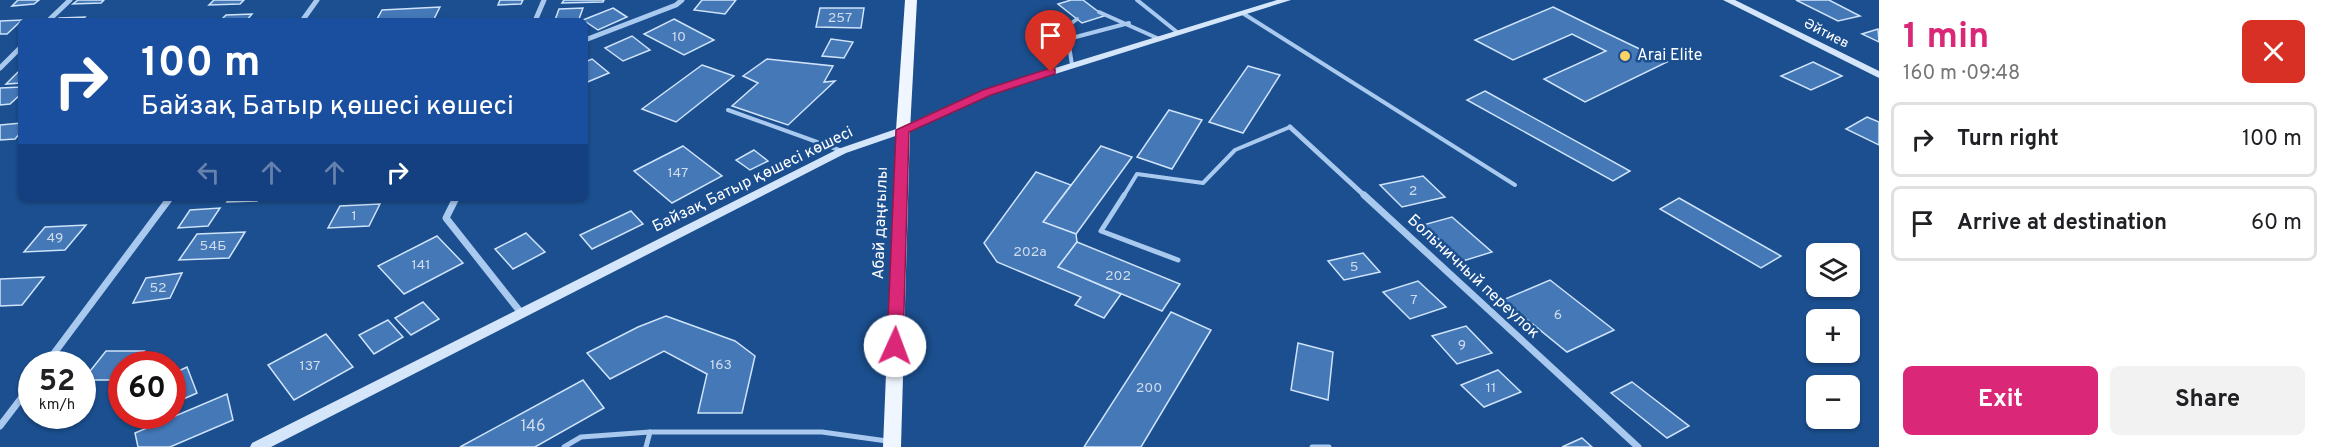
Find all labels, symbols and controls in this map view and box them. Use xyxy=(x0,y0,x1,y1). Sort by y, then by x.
house number: 257 xyxy=(828,10,852,27)
pin xyxy=(1025,10,1076,72)
street label: Әйтиев xyxy=(1800,15,1852,53)
text: 1 min xyxy=(1903,15,1989,61)
icon: arrive xyxy=(1034,19,1067,52)
button: close xyxy=(2242,20,2305,83)
house number: 10 xyxy=(672,29,686,46)
text: 100 m xyxy=(141,38,260,91)
icon: right xyxy=(42,42,120,120)
place label: Arai Elite xyxy=(1637,46,1702,66)
marker: Arai Elite xyxy=(1618,49,1632,63)
text: 160 m · 09:48 xyxy=(1903,61,2020,87)
text: Байзақ Батыр қөшесі көшесі xyxy=(141,90,514,124)
street label: Байзақ Батыр қөшесі көшесі xyxy=(649,123,857,237)
icon: right xyxy=(1906,123,1939,156)
text: Turn right xyxy=(1957,126,2059,153)
text: 100 m xyxy=(2242,126,2302,153)
icon: left xyxy=(192,156,225,189)
icon: ahead xyxy=(255,156,288,189)
icon: ahead xyxy=(318,156,351,189)
icon: right xyxy=(381,156,414,189)
house number: 147 xyxy=(668,165,688,182)
street label: Абай даңғылы xyxy=(869,166,893,280)
house number: 2 xyxy=(1409,183,1417,200)
icon: arrive xyxy=(1906,207,1939,240)
house number: 1 xyxy=(351,208,357,225)
text: Arrive at destination xyxy=(1957,210,2167,237)
text: 60 m xyxy=(2251,210,2302,237)
street label: Больничный переулок xyxy=(1403,211,1543,343)
house number: 49 xyxy=(47,230,63,247)
house number: 54Б xyxy=(200,238,226,255)
map controls xyxy=(1806,243,1860,429)
button: layers xyxy=(1806,243,1860,297)
house number: 202а xyxy=(1013,244,1047,261)
house number: 141 xyxy=(412,257,430,274)
house number: 5 xyxy=(1350,259,1358,276)
house number: 202 xyxy=(1105,268,1131,285)
house number: 52 xyxy=(149,280,167,297)
house number: 7 xyxy=(1410,292,1418,309)
house number: 6 xyxy=(1554,307,1562,324)
button: + xyxy=(1806,309,1860,363)
position arrow xyxy=(863,314,927,378)
house number: 9 xyxy=(1458,337,1466,354)
speed limit sign: 60 xyxy=(108,351,186,429)
house number: 163 xyxy=(710,357,732,374)
house number: 137 xyxy=(300,358,320,375)
text: 52 xyxy=(39,364,75,401)
button: Exit xyxy=(1903,366,2098,435)
button: Share xyxy=(2110,366,2305,435)
button: − xyxy=(1806,375,1860,429)
house number: 200 xyxy=(1136,380,1162,397)
house number: 11 xyxy=(1486,380,1496,397)
text: km/h xyxy=(39,396,75,415)
house number: 146 xyxy=(520,417,546,437)

